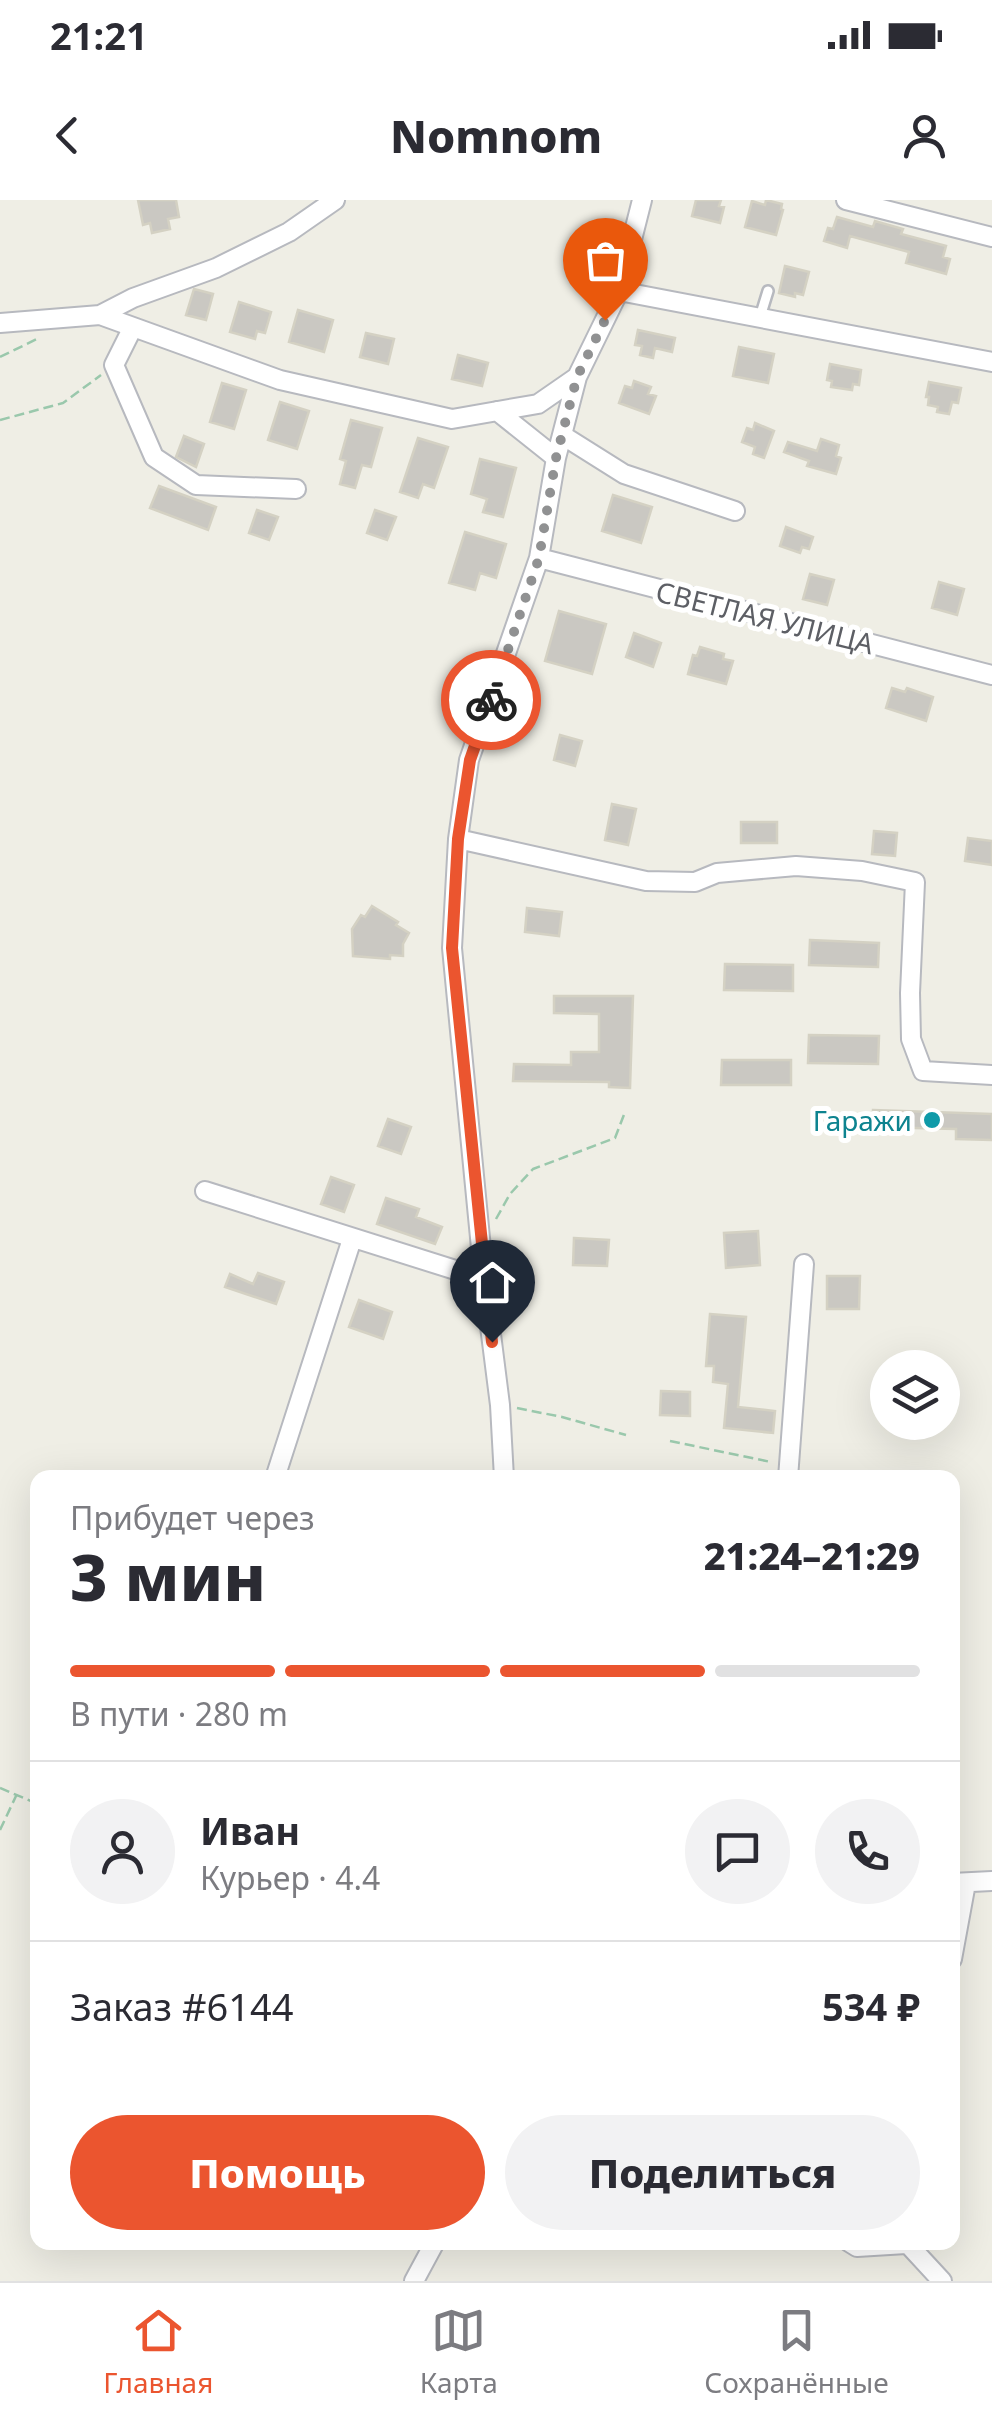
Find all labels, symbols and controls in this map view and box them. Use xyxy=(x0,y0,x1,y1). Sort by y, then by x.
text: 21:21 xyxy=(50,9,148,61)
text: Nomnom xyxy=(390,105,602,166)
icon: back xyxy=(40,108,95,163)
icon: person xyxy=(897,108,952,163)
pin xyxy=(563,218,648,321)
icon: bag xyxy=(578,233,633,288)
street label: СВЕТЛАЯ УЛИЦА xyxy=(652,572,878,662)
courier xyxy=(441,650,541,750)
icon: bike xyxy=(464,673,519,728)
place label: Гаражи xyxy=(813,1101,912,1139)
marker: Гаражи xyxy=(921,1109,943,1131)
pin xyxy=(450,1240,535,1343)
icon: home xyxy=(465,1255,520,1310)
map controls xyxy=(870,1350,960,1440)
button: layers xyxy=(870,1350,960,1440)
text: Прибудет через xyxy=(70,1496,315,1539)
text: 21:24–21:29 xyxy=(704,1529,920,1581)
text: 3 мин xyxy=(70,1532,266,1620)
text: В пути · 280 m xyxy=(70,1692,288,1735)
button: person xyxy=(70,1799,175,1904)
button: chat xyxy=(685,1799,790,1904)
button: phone xyxy=(815,1799,920,1904)
text: Иван xyxy=(200,1804,300,1856)
text: Курьер · 4.4 xyxy=(200,1856,380,1899)
text: Заказ #6144 xyxy=(70,1980,294,2032)
text: 534 ₽ xyxy=(822,1980,920,2032)
button: Помощь xyxy=(70,2115,485,2230)
button: Поделиться xyxy=(505,2115,920,2230)
tab: Главная xyxy=(103,2303,213,2401)
tab: Карта xyxy=(420,2303,498,2401)
tab: Сохранённые xyxy=(704,2303,889,2401)

